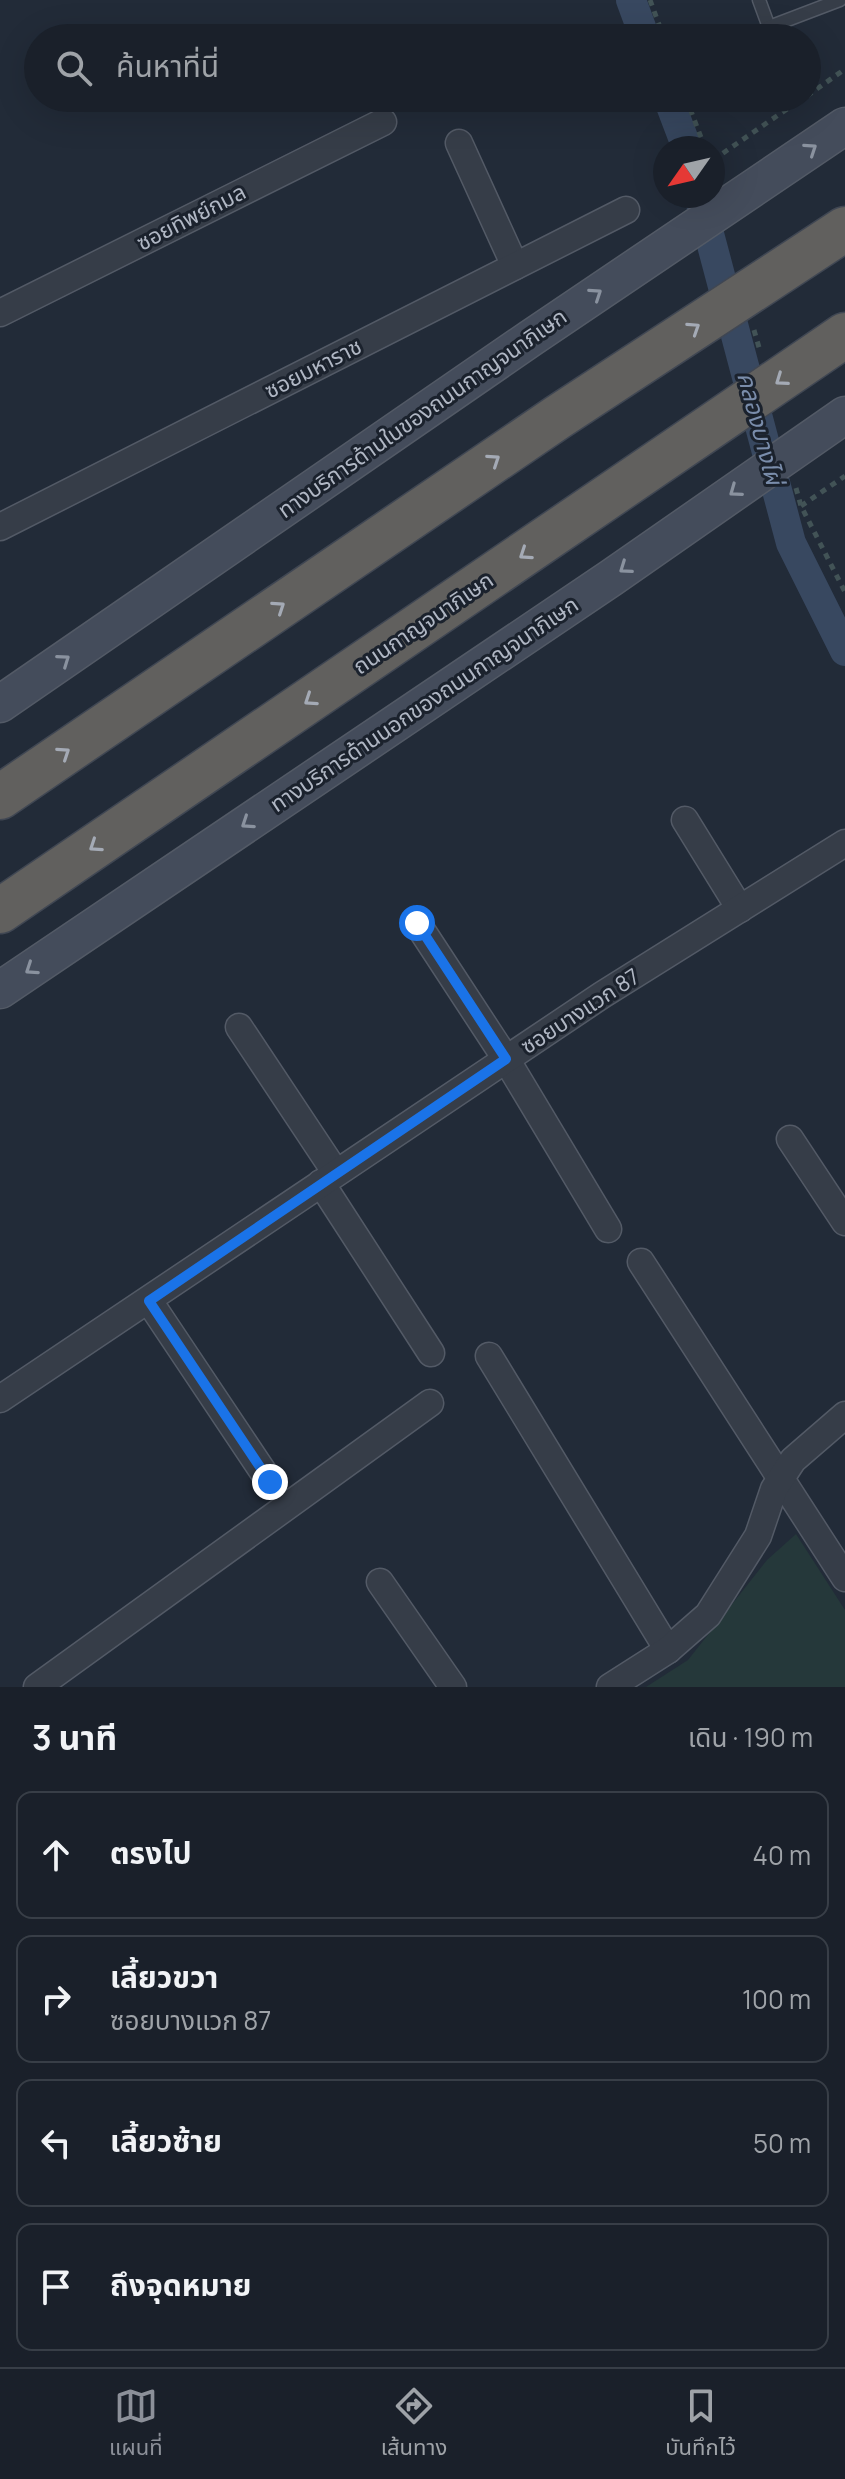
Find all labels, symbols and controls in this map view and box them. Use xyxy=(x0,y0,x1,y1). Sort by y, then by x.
search box xyxy=(24,24,821,112)
text: ค้นหาที่นี่ xyxy=(116,45,219,86)
icon: search xyxy=(52,46,96,90)
north arrow xyxy=(653,136,725,208)
one-way arrow xyxy=(803,143,817,158)
street label: ซอยทิพย์กมล xyxy=(131,177,251,257)
one-way arrow xyxy=(587,289,601,304)
street label: ทางบริการด้านในของถนนกาญจนาภิเษก xyxy=(271,301,573,525)
one-way arrow xyxy=(685,323,700,338)
street label: ซอยมหาราช xyxy=(259,331,367,405)
water label: คลองบางไผ่ xyxy=(730,368,793,491)
one-way arrow xyxy=(776,370,790,385)
one-way arrow xyxy=(486,455,500,470)
one-way arrow xyxy=(729,482,744,496)
one-way arrow xyxy=(519,544,533,559)
one-way arrow xyxy=(620,558,634,573)
street label: ถนนกาญจนาภิเษก xyxy=(347,565,499,681)
street label: ทางบริการด้านนอกของถนนกาญจนาภิเษก xyxy=(264,589,584,819)
one-way arrow xyxy=(271,602,285,617)
one-way arrow xyxy=(56,655,70,670)
one-way arrow xyxy=(304,690,318,705)
one-way arrow xyxy=(56,748,70,763)
one-way arrow xyxy=(241,813,256,828)
one-way arrow xyxy=(89,836,103,851)
route start xyxy=(399,905,435,941)
one-way arrow xyxy=(26,959,40,974)
street label: ซอยบางแวก 87 xyxy=(515,961,645,1061)
route end xyxy=(252,1464,288,1500)
text: 3 นาที xyxy=(32,1714,117,1760)
text: เดิน · 190 m xyxy=(688,1719,813,1755)
text: ตรงไป xyxy=(110,1832,192,1873)
icon: ahead xyxy=(34,1833,78,1877)
text: 40 m xyxy=(753,1837,811,1873)
text: เลี้ยวขวา xyxy=(110,1956,218,1997)
icon: right xyxy=(34,1977,78,2021)
text: 100 m xyxy=(742,1981,811,2017)
text: ซอยบางแวก 87 xyxy=(110,2002,271,2038)
text: เลี้ยวซ้าย xyxy=(110,2120,222,2161)
icon: left xyxy=(34,2121,78,2165)
text: 50 m xyxy=(753,2125,811,2161)
text: ถึงจุดหมาย xyxy=(110,2264,251,2305)
icon: arrive xyxy=(34,2265,78,2309)
tab: แผนที่ xyxy=(109,2384,163,2465)
tab: เส้นทาง xyxy=(381,2384,447,2465)
tab: บันทึกไว้ xyxy=(665,2384,736,2465)

